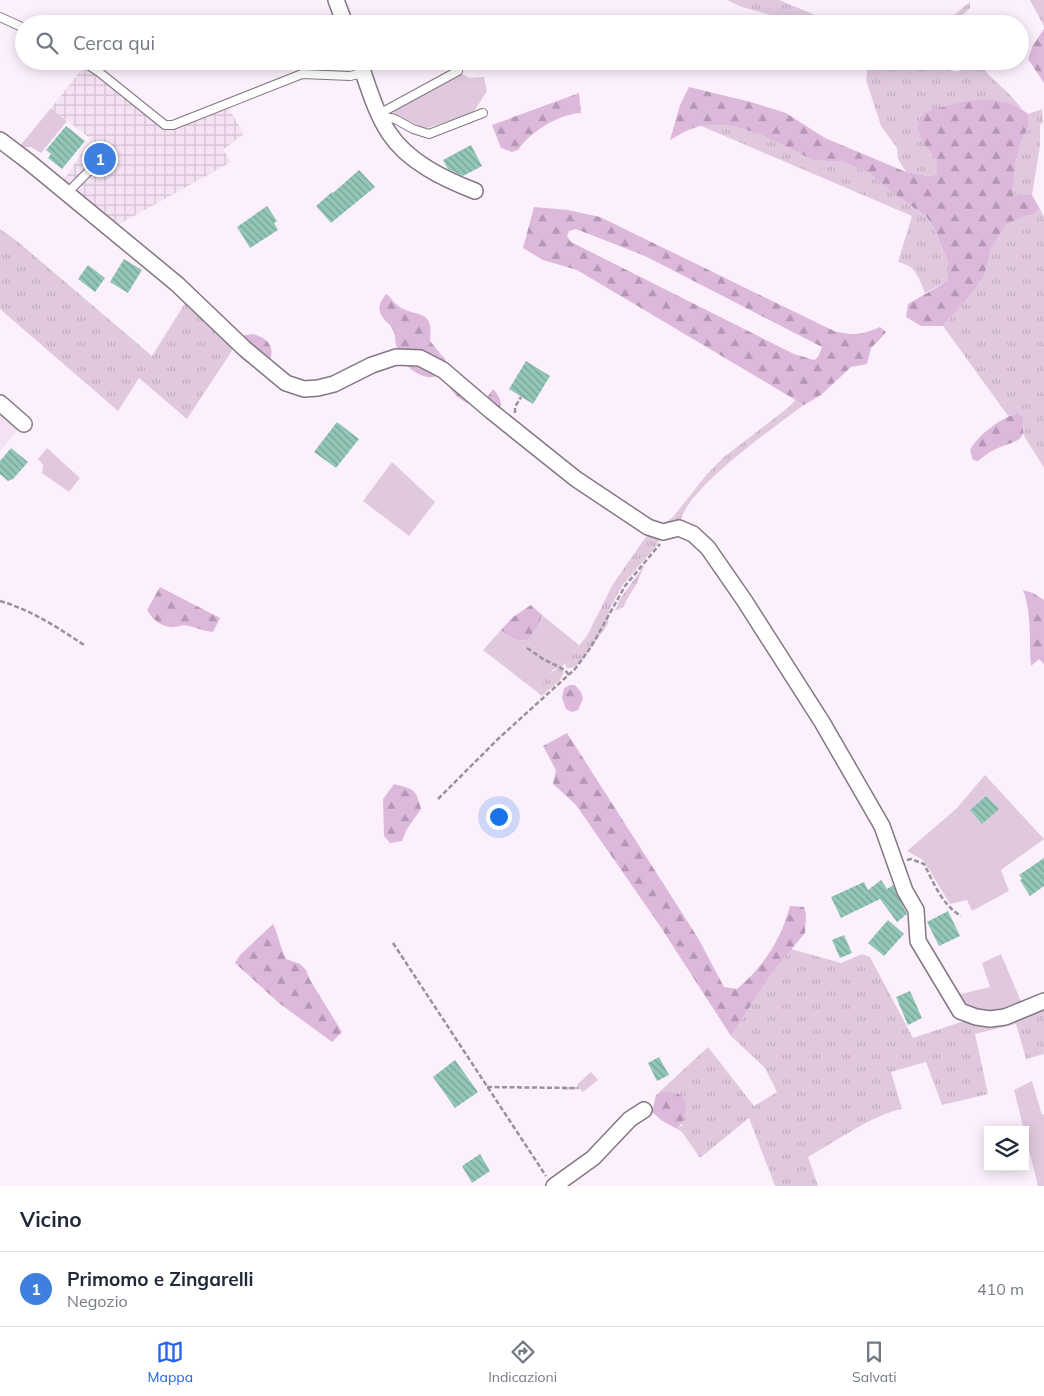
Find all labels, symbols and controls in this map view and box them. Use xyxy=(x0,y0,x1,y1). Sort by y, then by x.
search box xyxy=(15,15,1029,70)
icon: search xyxy=(33,29,61,57)
text: Cerca qui xyxy=(73,31,155,55)
pin: 1 xyxy=(84,140,116,178)
your location xyxy=(486,804,512,830)
map controls xyxy=(984,1126,1029,1171)
button: layers xyxy=(984,1126,1029,1171)
text: Vicino xyxy=(20,1206,82,1232)
text: Primomo e Zingarelli xyxy=(67,1267,254,1291)
text: 1 xyxy=(31,1279,41,1299)
text: 410 m xyxy=(977,1279,1024,1299)
text: Negozio xyxy=(67,1291,128,1311)
tab: Mappa xyxy=(148,1338,193,1386)
tab: Indicazioni xyxy=(488,1338,557,1386)
tab: Salvati xyxy=(852,1338,896,1386)

